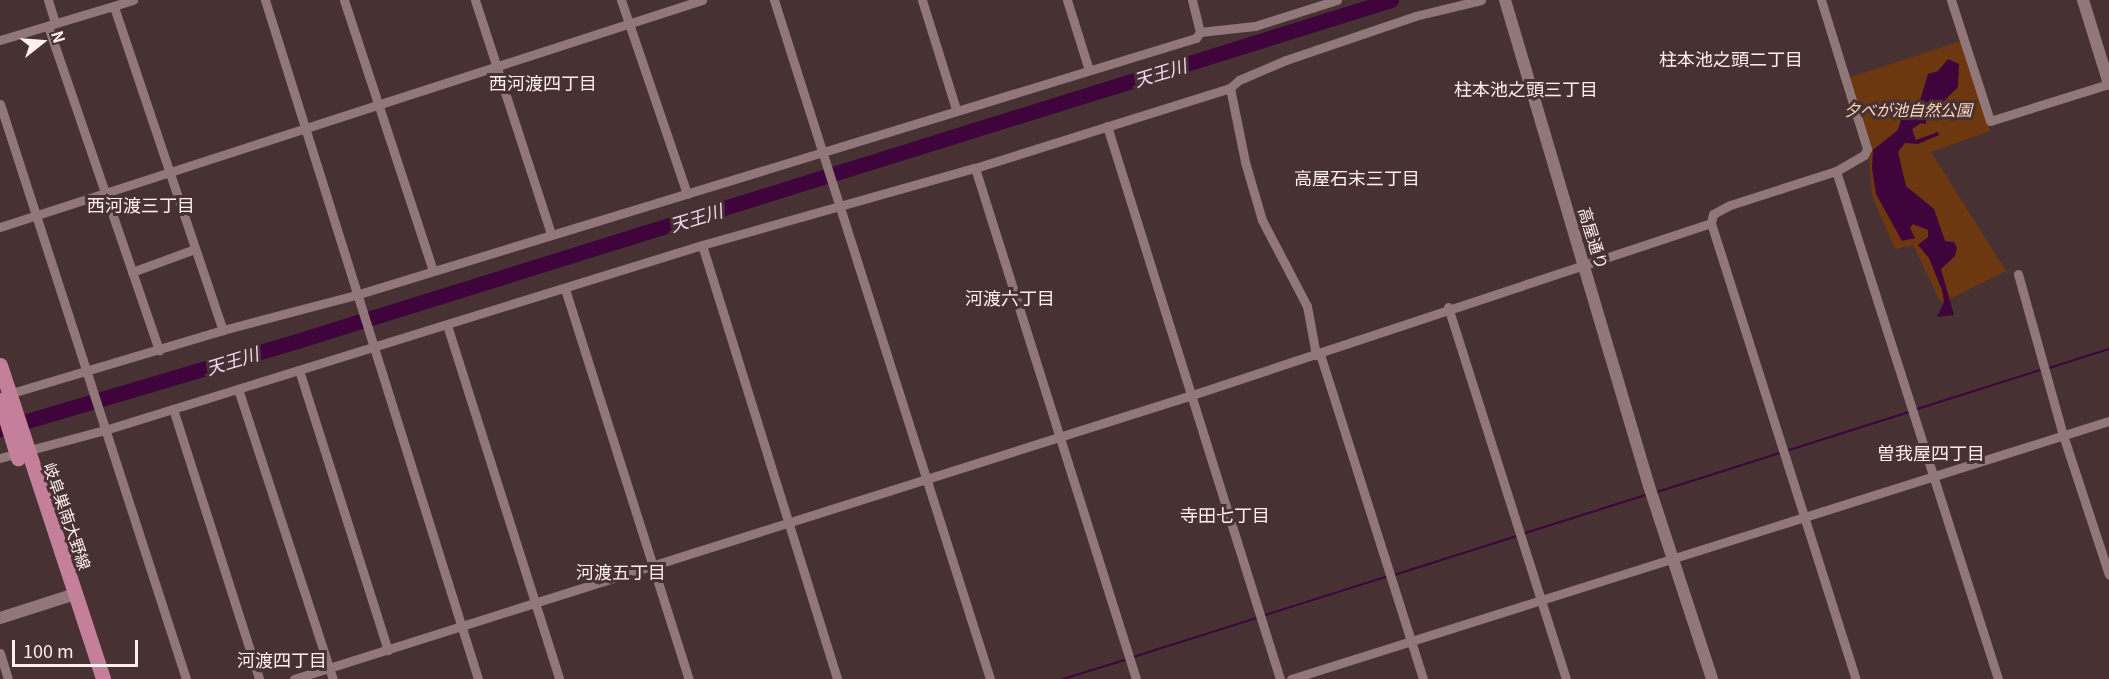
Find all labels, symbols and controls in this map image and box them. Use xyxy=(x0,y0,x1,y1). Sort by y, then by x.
north arrow xyxy=(12,12,72,72)
text: N xyxy=(46,27,72,46)
district label: 柱本池之頭二丁目 xyxy=(1659,47,1803,69)
water label: 天王川 xyxy=(1131,54,1189,90)
district label: 西河渡四丁目 xyxy=(489,71,597,93)
district label: 柱本池之頭三丁目 xyxy=(1454,77,1598,99)
park label: 夕べが池自然公園 xyxy=(1844,99,1972,119)
district label: 高屋石末三丁目 xyxy=(1294,166,1420,188)
district label: 西河渡三丁目 xyxy=(87,193,195,215)
water label: 天王川 xyxy=(667,199,725,235)
street label: 高屋通り xyxy=(1575,205,1613,271)
district label: 河渡六丁目 xyxy=(965,286,1055,308)
water label: 天王川 xyxy=(203,342,261,378)
district label: 曽我屋四丁目 xyxy=(1877,441,1985,463)
street label: 岐阜巣南大野線 xyxy=(41,460,95,572)
district label: 寺田七丁目 xyxy=(1180,503,1270,525)
district label: 河渡五丁目 xyxy=(576,560,666,582)
scale bar xyxy=(15,628,141,666)
text: 100 m xyxy=(23,637,74,663)
district label: 河渡四丁目 xyxy=(237,648,327,670)

